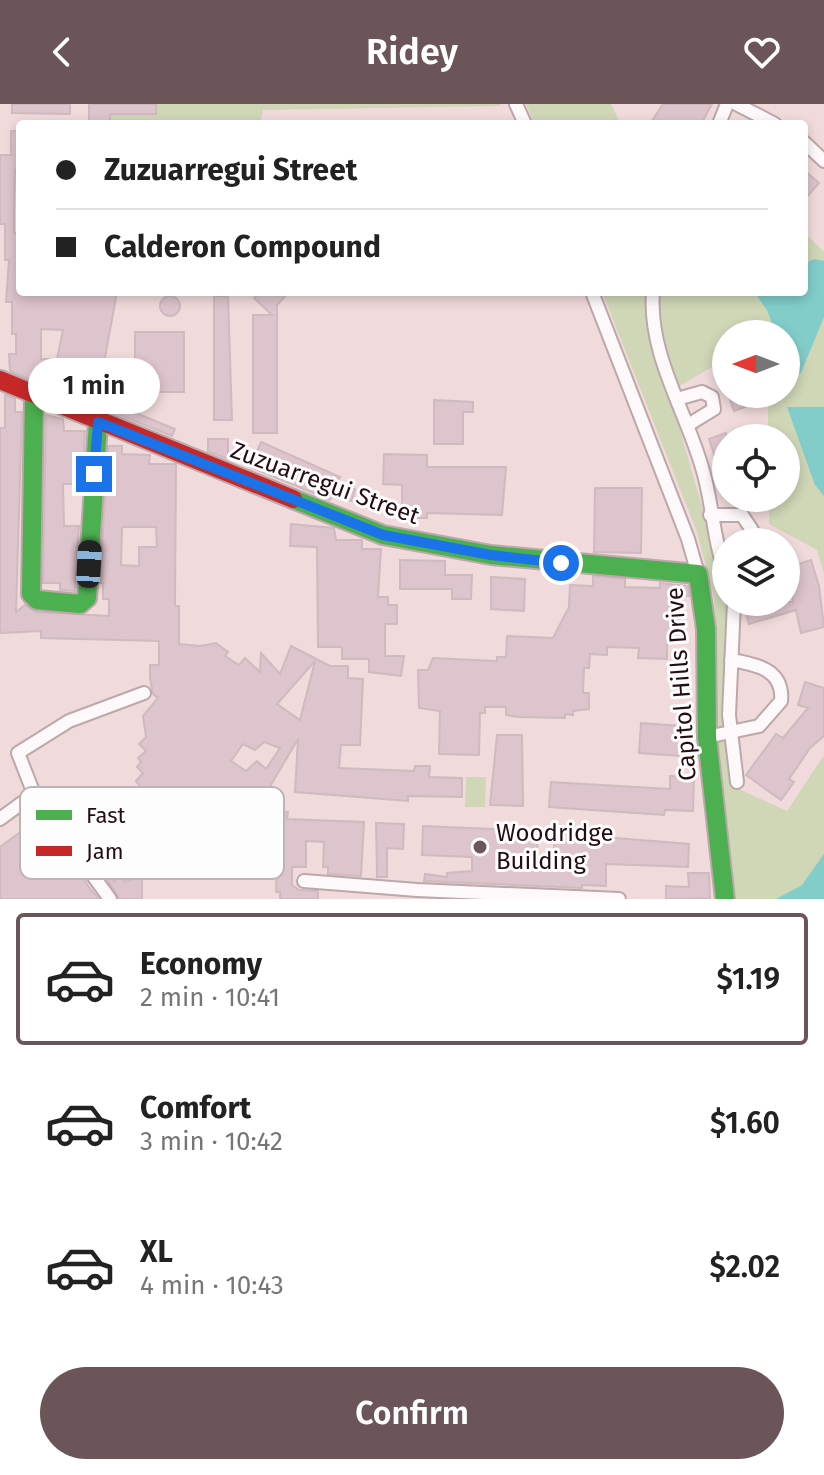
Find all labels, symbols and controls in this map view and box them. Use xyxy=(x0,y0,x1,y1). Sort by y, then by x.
icon: back xyxy=(40,30,84,74)
text: Ridey xyxy=(366,30,458,74)
icon: heart xyxy=(740,30,784,74)
text: Zuzuarregui Street xyxy=(104,152,357,188)
text: Calderon Compound xyxy=(104,229,381,265)
north arrow xyxy=(712,320,800,408)
map controls xyxy=(712,320,800,616)
callout: 1 min xyxy=(28,358,160,414)
text: 1 min xyxy=(63,370,125,401)
button: locate xyxy=(712,424,800,512)
street label: Zuzuarregui Street xyxy=(227,436,423,530)
route end xyxy=(76,456,112,492)
button: layers xyxy=(712,528,800,616)
car xyxy=(76,539,102,589)
route start xyxy=(543,545,579,581)
street label: Capitol Hills Drive xyxy=(660,586,702,782)
legend xyxy=(20,787,284,879)
text: Fast xyxy=(86,802,126,829)
place label: Woodridge Building xyxy=(496,819,614,875)
text: Jam xyxy=(86,838,124,865)
marker: Woodridge Building xyxy=(471,838,489,856)
icon: car xyxy=(44,943,116,1015)
text: Economy xyxy=(140,946,262,982)
text: $1.19 xyxy=(717,961,780,997)
text: 2 min · 10:41 xyxy=(140,982,280,1013)
icon: car xyxy=(44,1087,116,1159)
text: Comfort xyxy=(140,1090,251,1126)
text: $1.60 xyxy=(710,1105,780,1141)
text: 3 min · 10:42 xyxy=(140,1126,283,1157)
icon: car xyxy=(44,1231,116,1303)
text: XL xyxy=(140,1234,173,1270)
text: $2.02 xyxy=(709,1249,780,1285)
text: 4 min · 10:43 xyxy=(140,1270,284,1301)
button: Confirm xyxy=(40,1367,784,1459)

